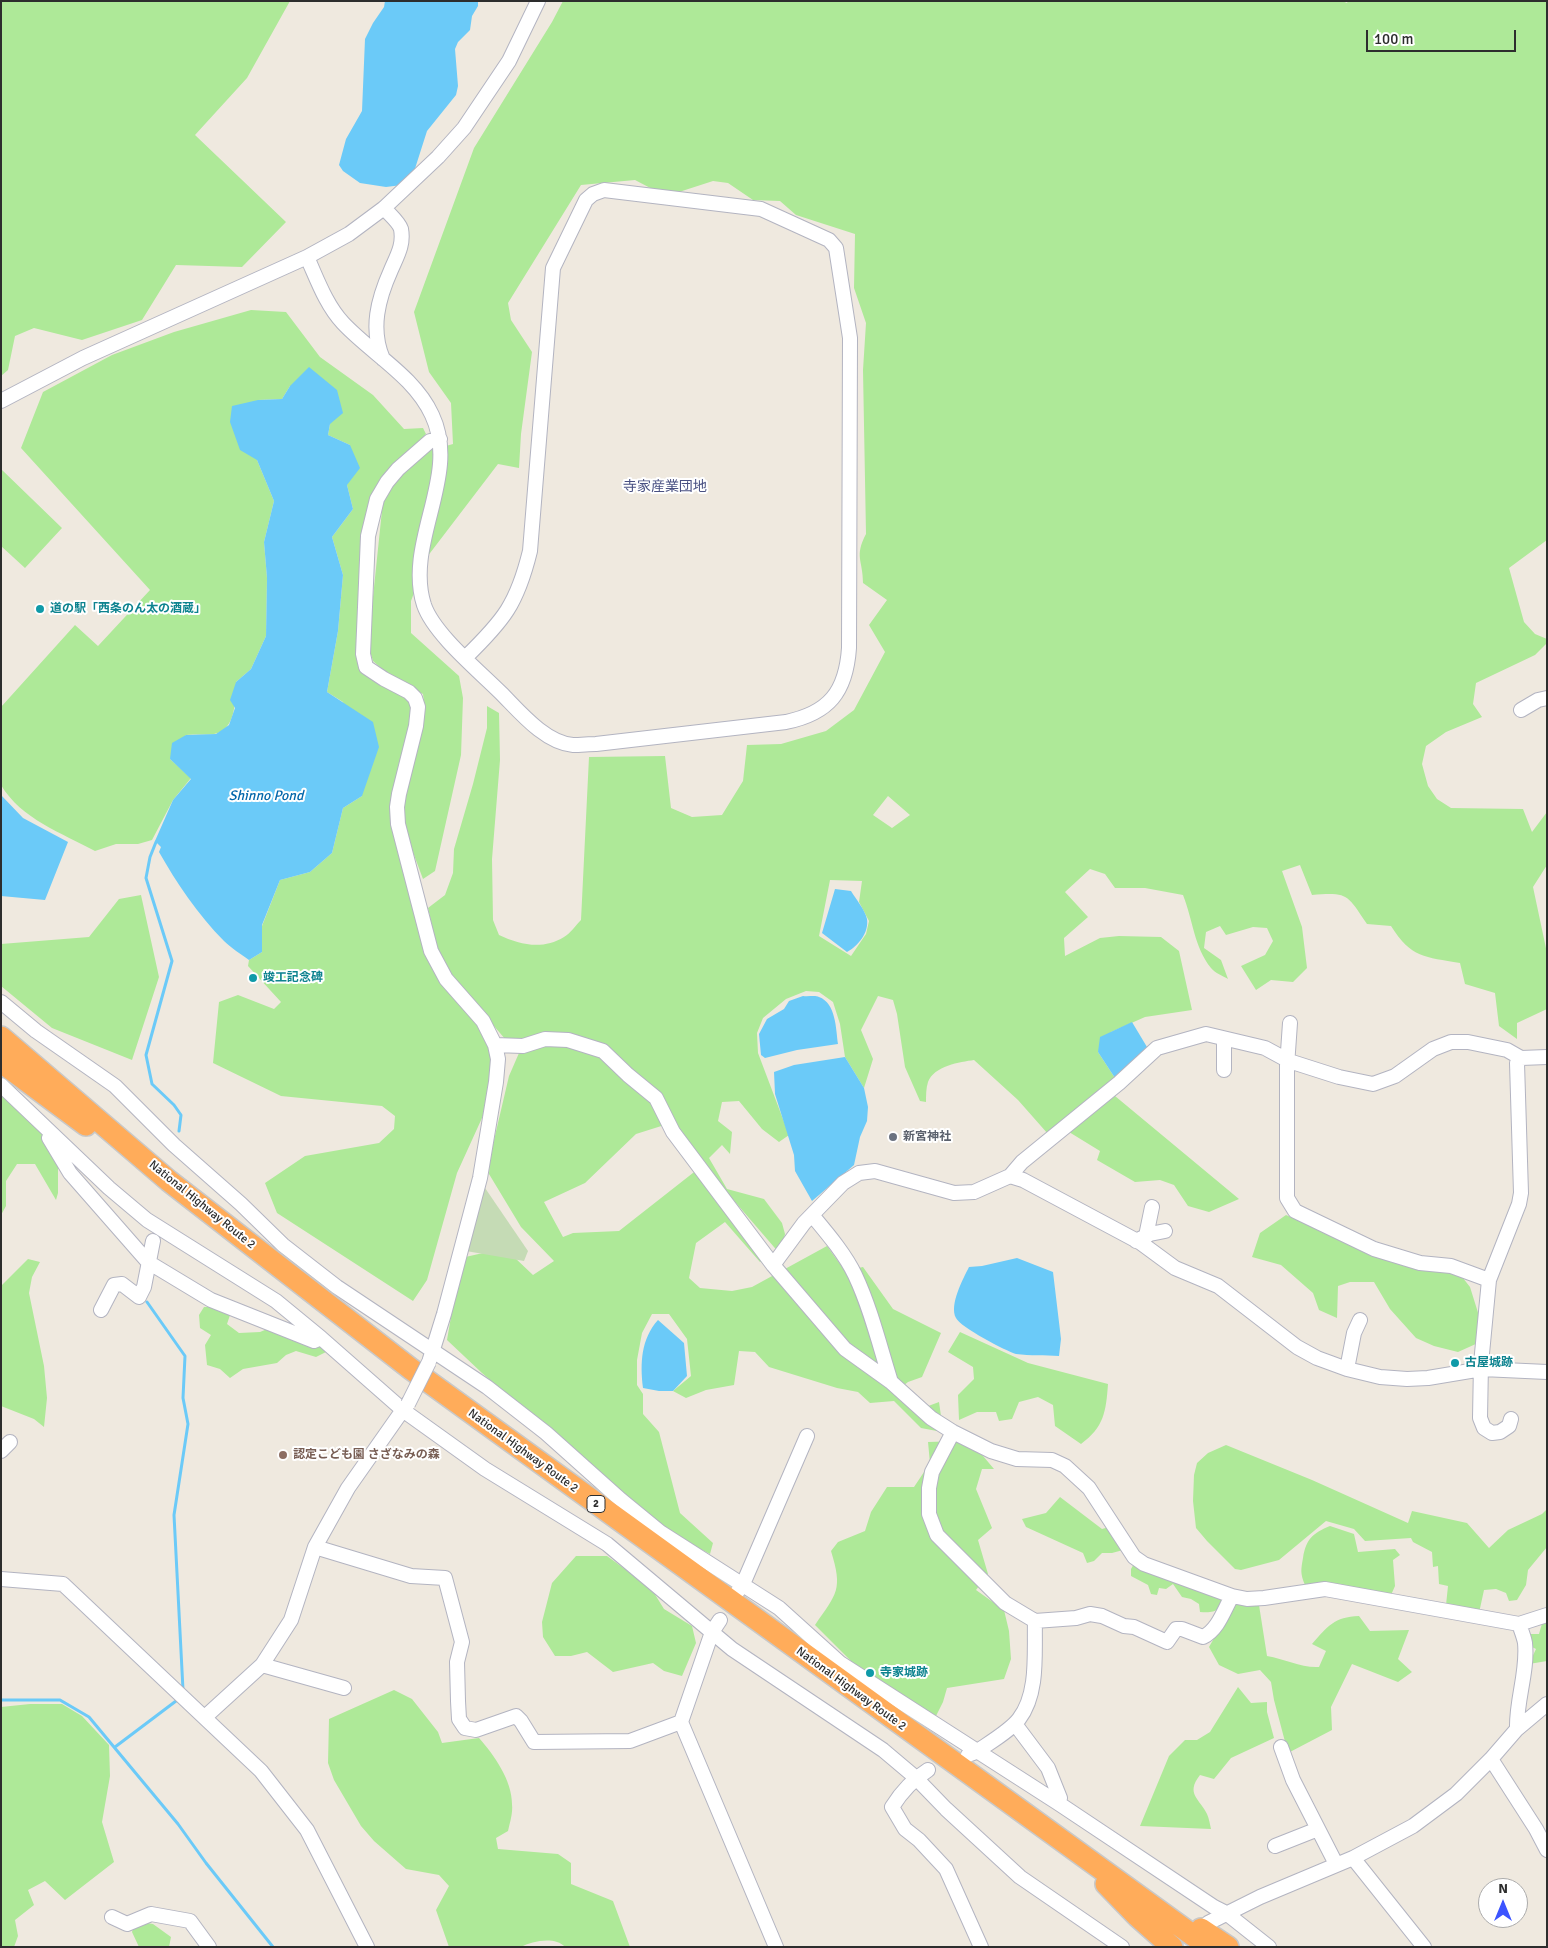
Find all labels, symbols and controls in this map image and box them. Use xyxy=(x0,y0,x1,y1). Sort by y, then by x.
scale bar xyxy=(1368,20,1518,52)
text: 100 m xyxy=(1374,30,1414,48)
district label: 寺家産業団地 xyxy=(623,479,707,495)
place label: 道の駅「西条のん太の酒蔵」 xyxy=(50,602,206,616)
marker: 道の駅「西条のん太の酒蔵」 xyxy=(34,603,46,615)
water label: Shinno Pond xyxy=(229,788,303,804)
place label: 竣工記念碑 xyxy=(263,971,323,985)
marker: 竣工記念碑 xyxy=(247,972,259,984)
place label: 新宮神社 xyxy=(903,1130,951,1144)
marker: 新宮神社 xyxy=(887,1131,899,1143)
street label: National Highway Route 2 xyxy=(146,1158,258,1252)
place label: 古屋城跡 xyxy=(1465,1356,1513,1370)
marker: 古屋城跡 xyxy=(1449,1357,1461,1369)
street label: National Highway Route 2 xyxy=(465,1406,581,1496)
place label: 認定こども園 さざなみの森 xyxy=(293,1448,440,1462)
marker: 認定こども園 さざなみの森 xyxy=(277,1449,289,1461)
road number: 2 xyxy=(587,1496,605,1512)
street label: National Highway Route 2 xyxy=(793,1644,909,1734)
place label: 寺家城跡 xyxy=(880,1666,928,1680)
marker: 寺家城跡 xyxy=(864,1667,876,1679)
north arrow xyxy=(1478,1878,1528,1928)
text: N xyxy=(1498,1880,1508,1897)

